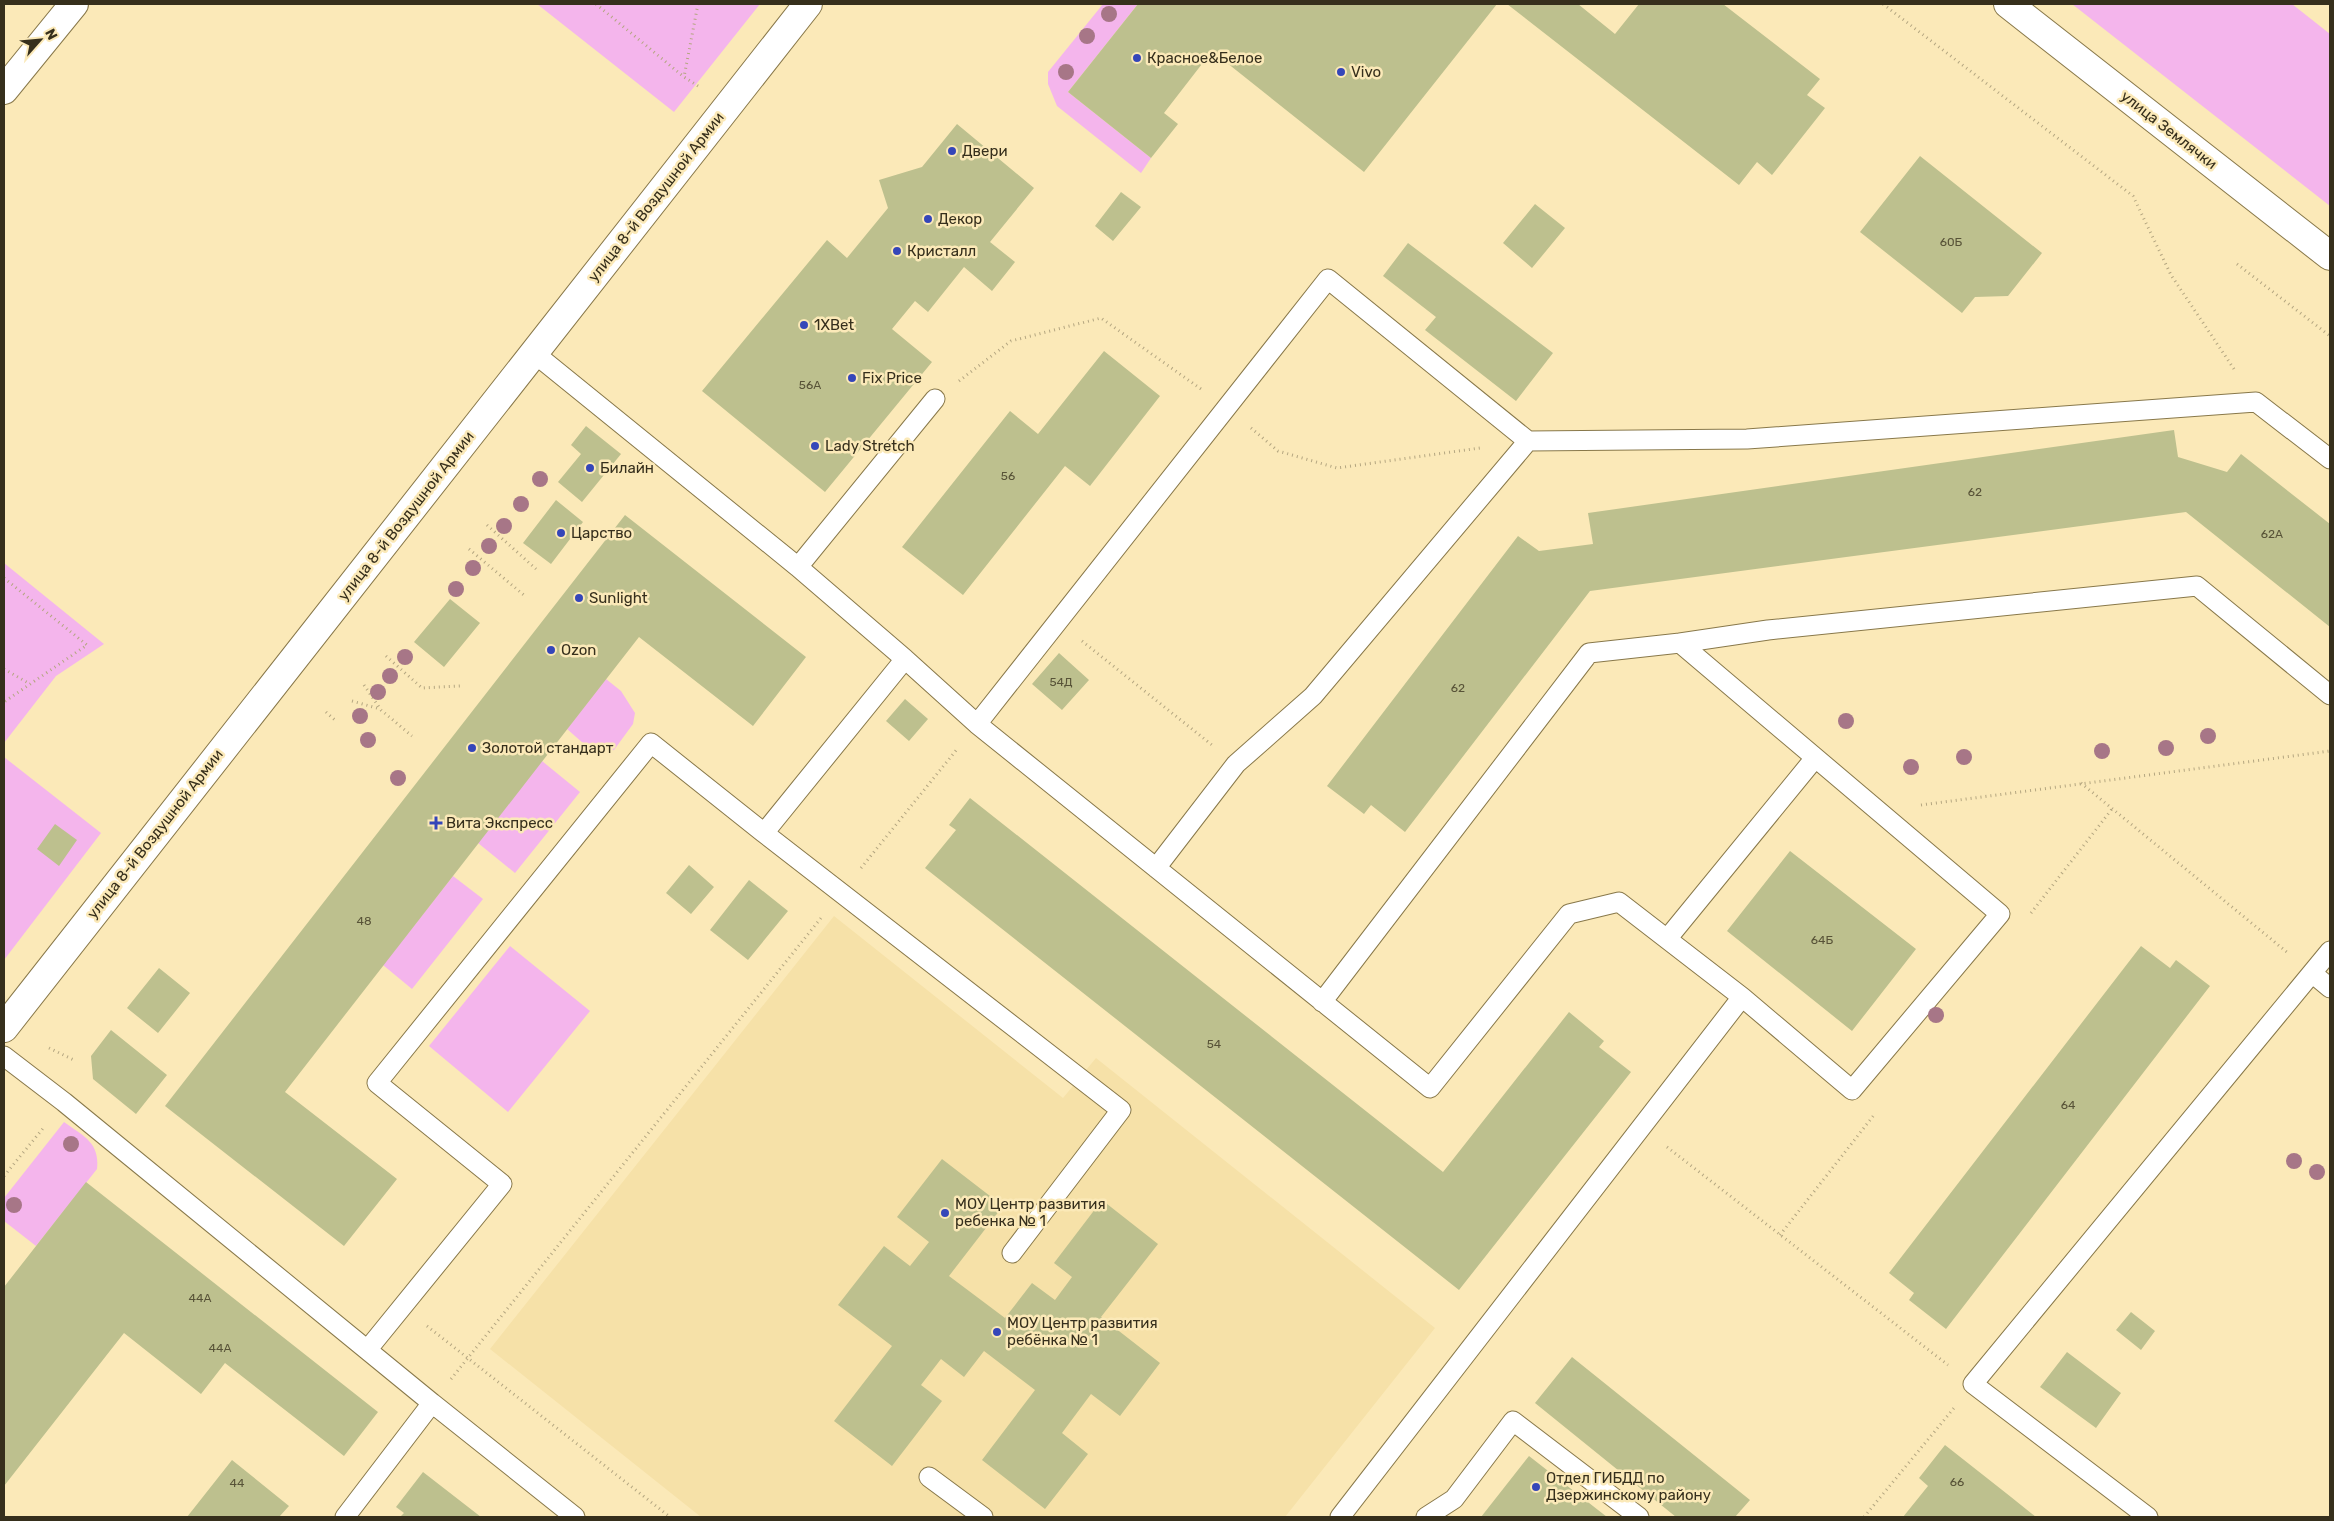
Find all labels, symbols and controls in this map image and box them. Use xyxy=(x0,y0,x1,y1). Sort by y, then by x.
north arrow xyxy=(15,15,65,65)
text: N xyxy=(41,26,61,43)
place label: Красное&Белое xyxy=(1147,49,1262,67)
marker: Красное&Белое xyxy=(1131,52,1143,64)
place label: Vivo xyxy=(1351,63,1381,81)
marker: Vivo xyxy=(1335,66,1347,78)
street label: улица Землячки xyxy=(2117,87,2221,173)
street label: улица 8-й Воздушной Армии xyxy=(584,109,728,285)
place label: Двери xyxy=(962,142,1008,160)
marker: Двери xyxy=(946,145,958,157)
place label: Декор xyxy=(938,210,982,228)
marker: Декор xyxy=(922,213,934,225)
house number: 60Б xyxy=(1940,235,1963,249)
place label: Кристалл xyxy=(907,242,976,260)
marker: Кристалл xyxy=(891,245,903,257)
place label: 1XBet xyxy=(814,316,854,334)
marker: 1XBet xyxy=(798,319,810,331)
place label: Fix Price xyxy=(862,369,922,387)
marker: Fix Price xyxy=(846,372,858,384)
house number: 56А xyxy=(799,378,821,392)
street label: улица 8-й Воздушной Армии xyxy=(334,428,478,604)
place label: Lady Stretch xyxy=(825,437,915,455)
marker: Lady Stretch xyxy=(809,440,821,452)
place label: Билайн xyxy=(600,459,654,477)
marker: Билайн xyxy=(584,462,596,474)
house number: 56 xyxy=(1001,469,1015,483)
house number: 62 xyxy=(1968,485,1982,499)
place label: Царство xyxy=(571,524,632,542)
marker: Царство xyxy=(555,527,567,539)
house number: 62А xyxy=(2261,527,2283,541)
place label: Sunlight xyxy=(589,589,648,607)
marker: Sunlight xyxy=(573,592,585,604)
place label: Ozon xyxy=(561,641,596,659)
marker: Ozon xyxy=(545,644,557,656)
house number: 54Д xyxy=(1049,675,1073,689)
house number: 62 xyxy=(1451,681,1465,695)
place label: Золотой стандарт xyxy=(482,739,614,757)
marker: Золотой стандарт xyxy=(466,742,478,754)
street label: улица 8-й Воздушной Армии xyxy=(83,746,227,922)
place label: Вита Экспресс xyxy=(446,814,553,832)
marker: Вита Экспресс xyxy=(430,817,442,829)
house number: 48 xyxy=(356,914,372,928)
house number: 64Б xyxy=(1811,933,1834,947)
house number: 54 xyxy=(1207,1037,1222,1051)
house number: 64 xyxy=(2061,1098,2076,1112)
place label: МОУ Центр развития ребенка № 1 xyxy=(955,1195,1106,1230)
marker: МОУ Центр развития ребенка № 1 xyxy=(939,1207,951,1219)
house number: 44А xyxy=(189,1291,211,1305)
place label: МОУ Центр развития ребёнка № 1 xyxy=(1007,1314,1158,1349)
marker: МОУ Центр развития ребёнка № 1 xyxy=(991,1326,1003,1338)
house number: 44А xyxy=(209,1341,231,1355)
place label: Отдел ГИБДД по Дзержинскому району xyxy=(1546,1469,1711,1504)
house number: 66 xyxy=(1950,1475,1964,1489)
house number: 44 xyxy=(230,1476,245,1490)
marker: Отдел ГИБДД по Дзержинскому району xyxy=(1530,1481,1542,1493)

